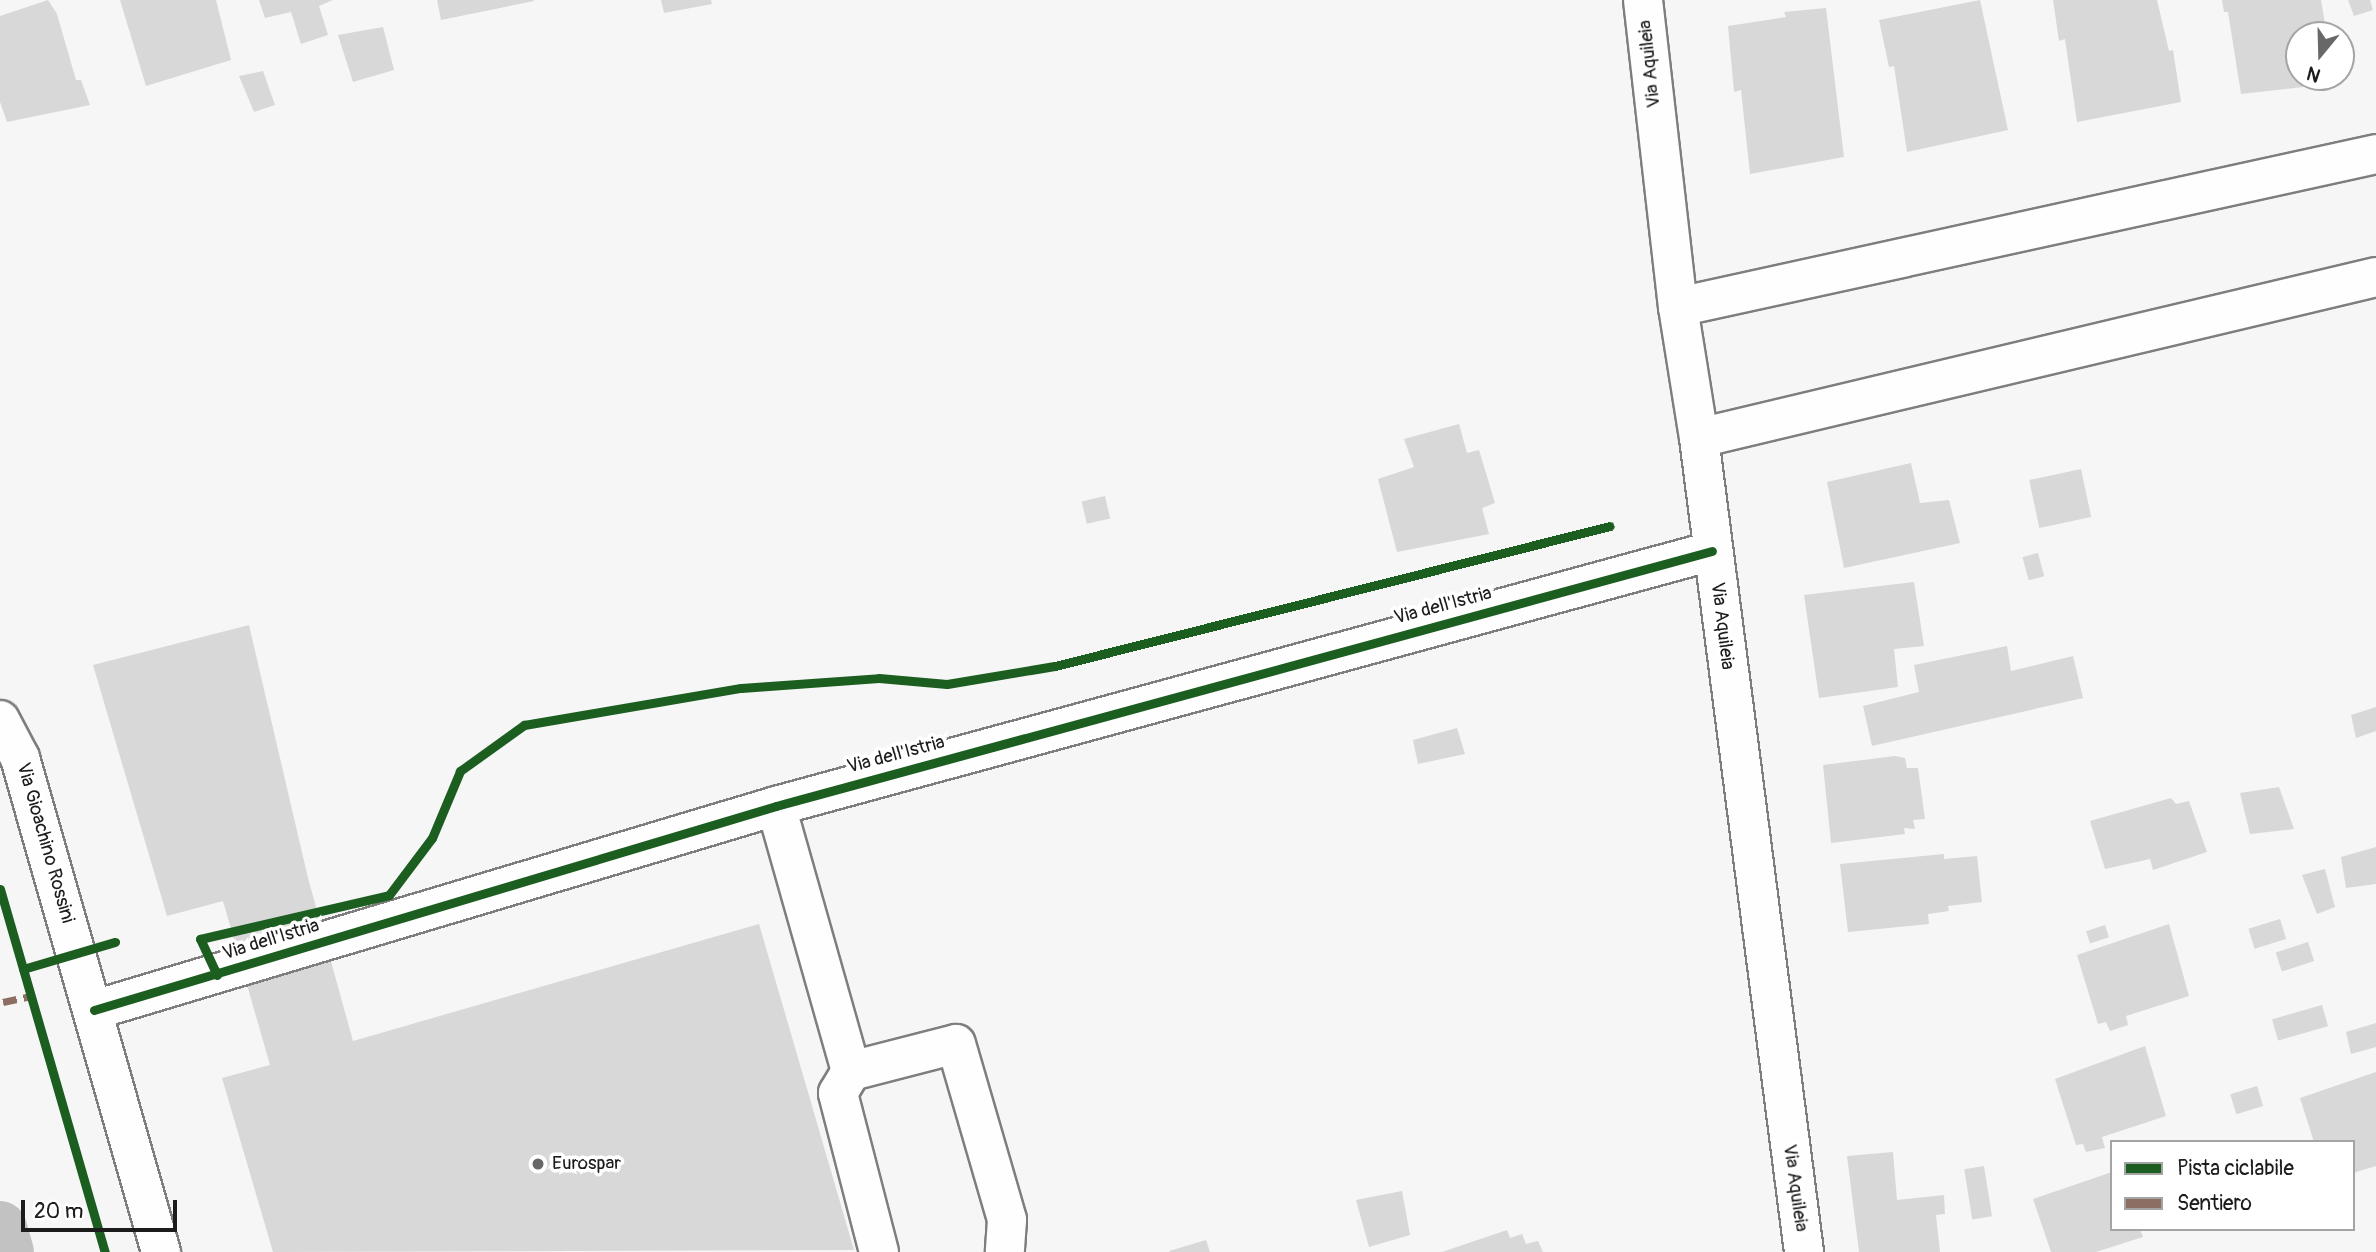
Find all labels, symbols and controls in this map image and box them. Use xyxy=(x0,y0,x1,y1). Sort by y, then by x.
street label: Via Aquileia xyxy=(1634,19,1666,109)
north arrow xyxy=(2285,21,2355,91)
text: N xyxy=(2304,61,2324,87)
street label: Via Aquileia xyxy=(1705,581,1739,671)
street label: Via dell'Istria xyxy=(1392,582,1494,630)
street label: Via dell'Istria xyxy=(845,731,947,779)
street label: Via Gioachino Rossini xyxy=(11,760,79,926)
street label: Via dell'Istria xyxy=(220,914,322,966)
legend xyxy=(2110,1140,2355,1231)
street label: Via Aquileia xyxy=(1778,1143,1812,1233)
place label: Eurospar xyxy=(552,1153,621,1175)
text: Pista ciclabile xyxy=(2177,1155,2294,1182)
marker: Eurospar xyxy=(530,1156,546,1172)
scale bar xyxy=(24,1186,180,1230)
text: Sentiero xyxy=(2177,1190,2252,1217)
text: 20 m xyxy=(34,1198,83,1225)

